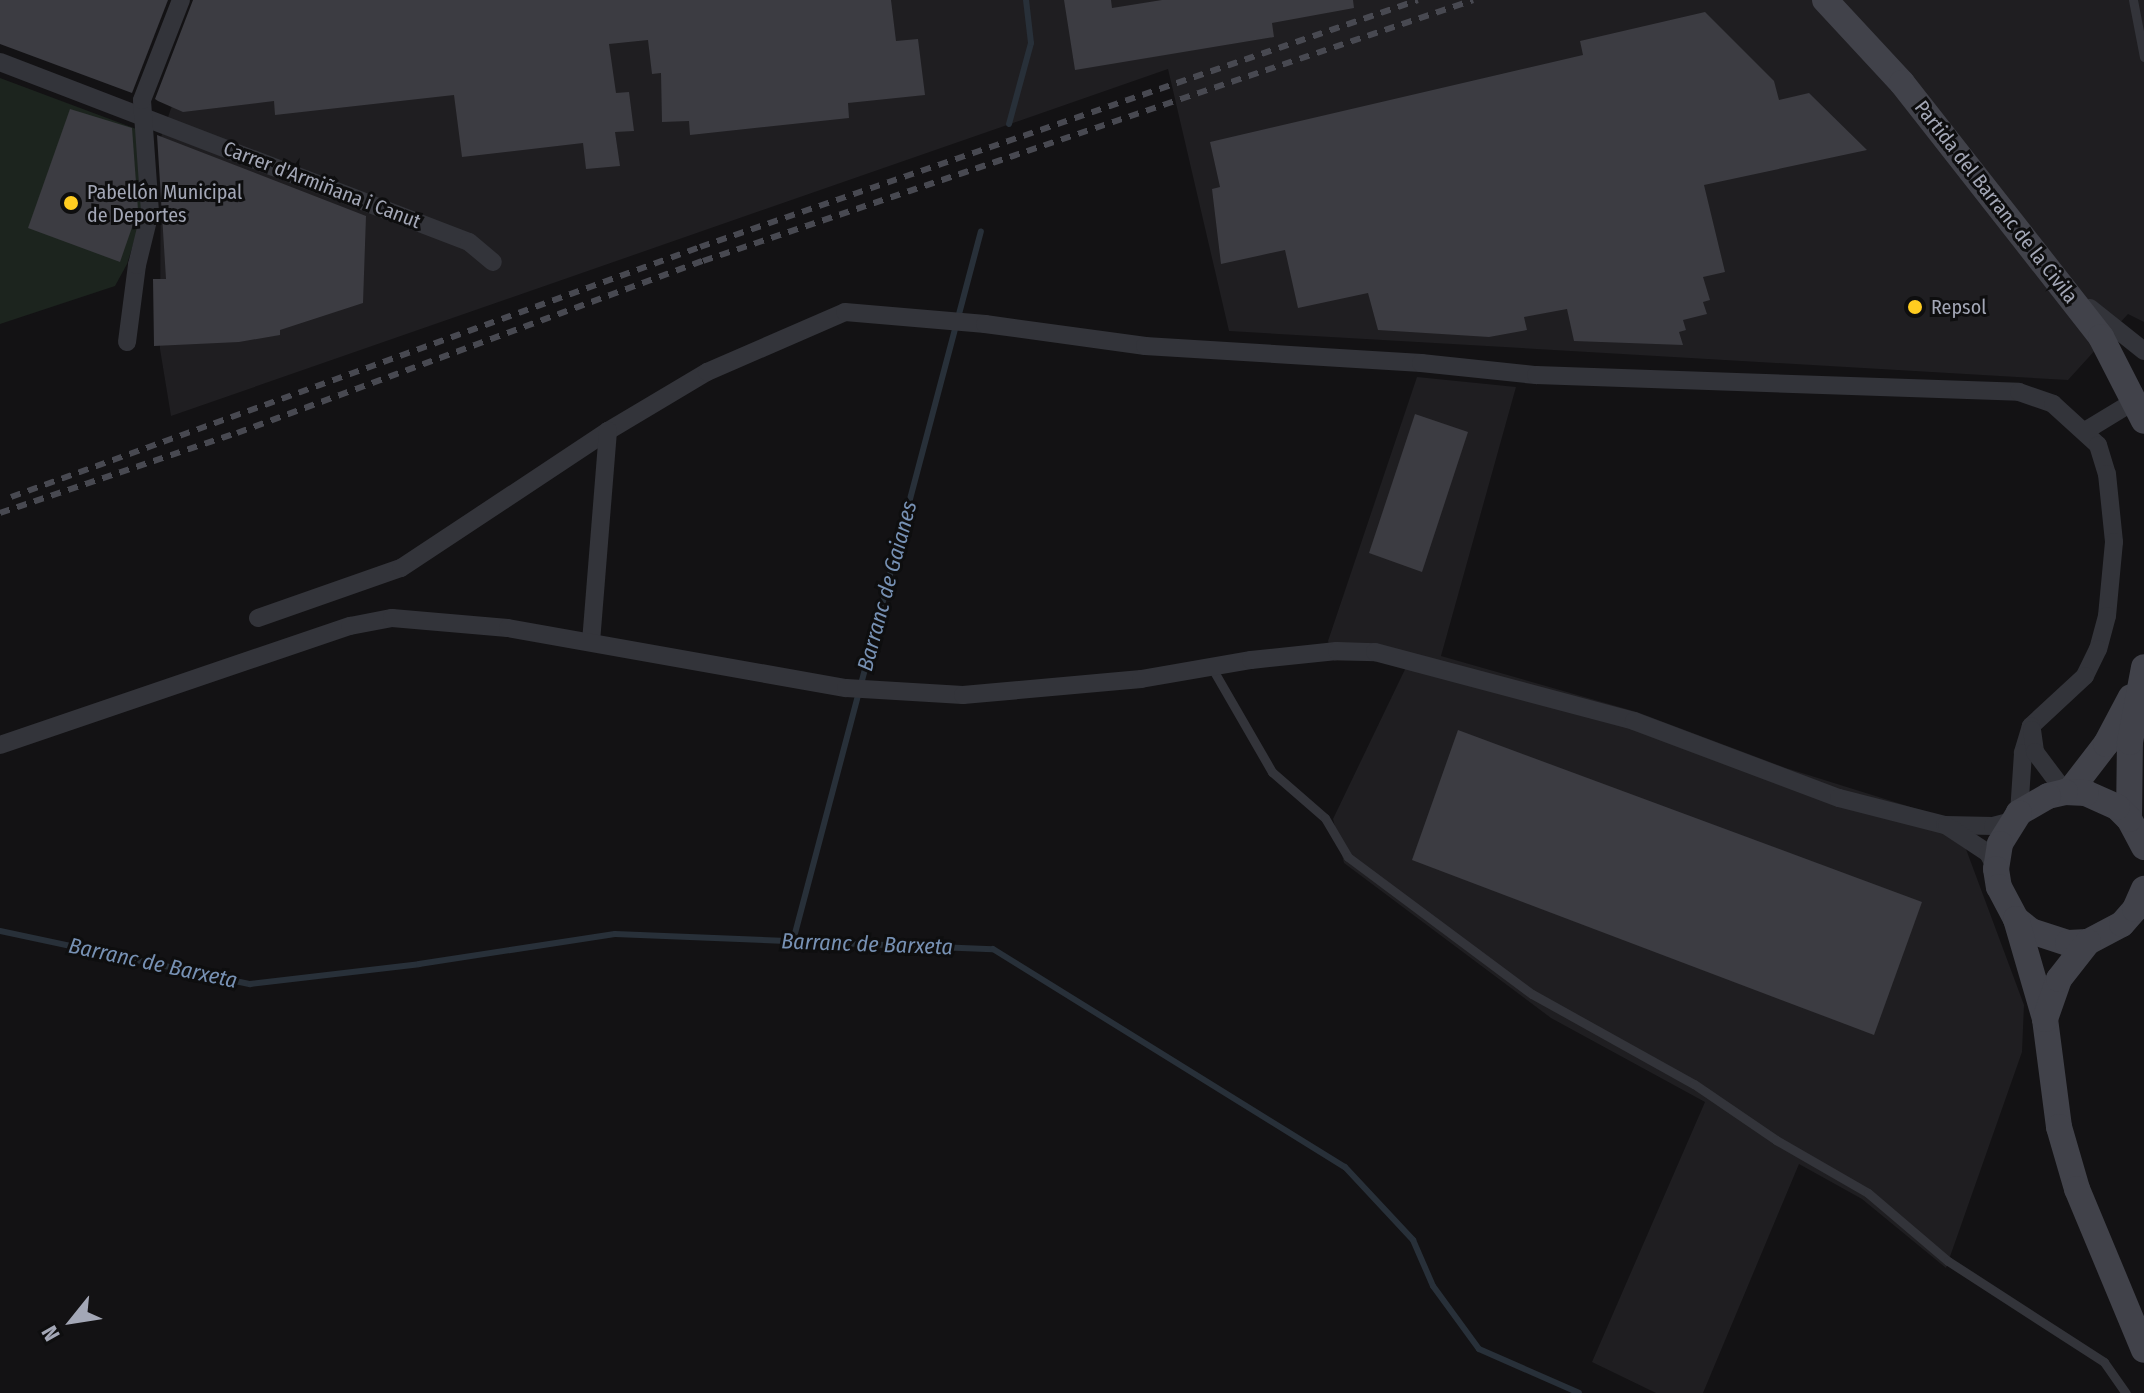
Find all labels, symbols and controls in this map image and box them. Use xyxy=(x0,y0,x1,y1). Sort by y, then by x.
street label: Partida del Barranc de la Civila xyxy=(1909,96,2083,308)
street label: Carrer d'Armiñana i Canut xyxy=(220,136,424,234)
place label: Pabellón Municipal de Deportes xyxy=(87,180,242,227)
marker: Pabellón Municipal de Deportes xyxy=(62,194,80,212)
place label: Repsol xyxy=(1931,295,1986,319)
marker: Repsol xyxy=(1906,298,1924,316)
water label: Barranc de Gaianes xyxy=(852,498,922,674)
water label: Barranc de Barxeta xyxy=(781,928,953,960)
water label: Barranc de Barxeta xyxy=(66,932,240,994)
north arrow xyxy=(32,1281,112,1361)
text: N xyxy=(36,1321,66,1346)

